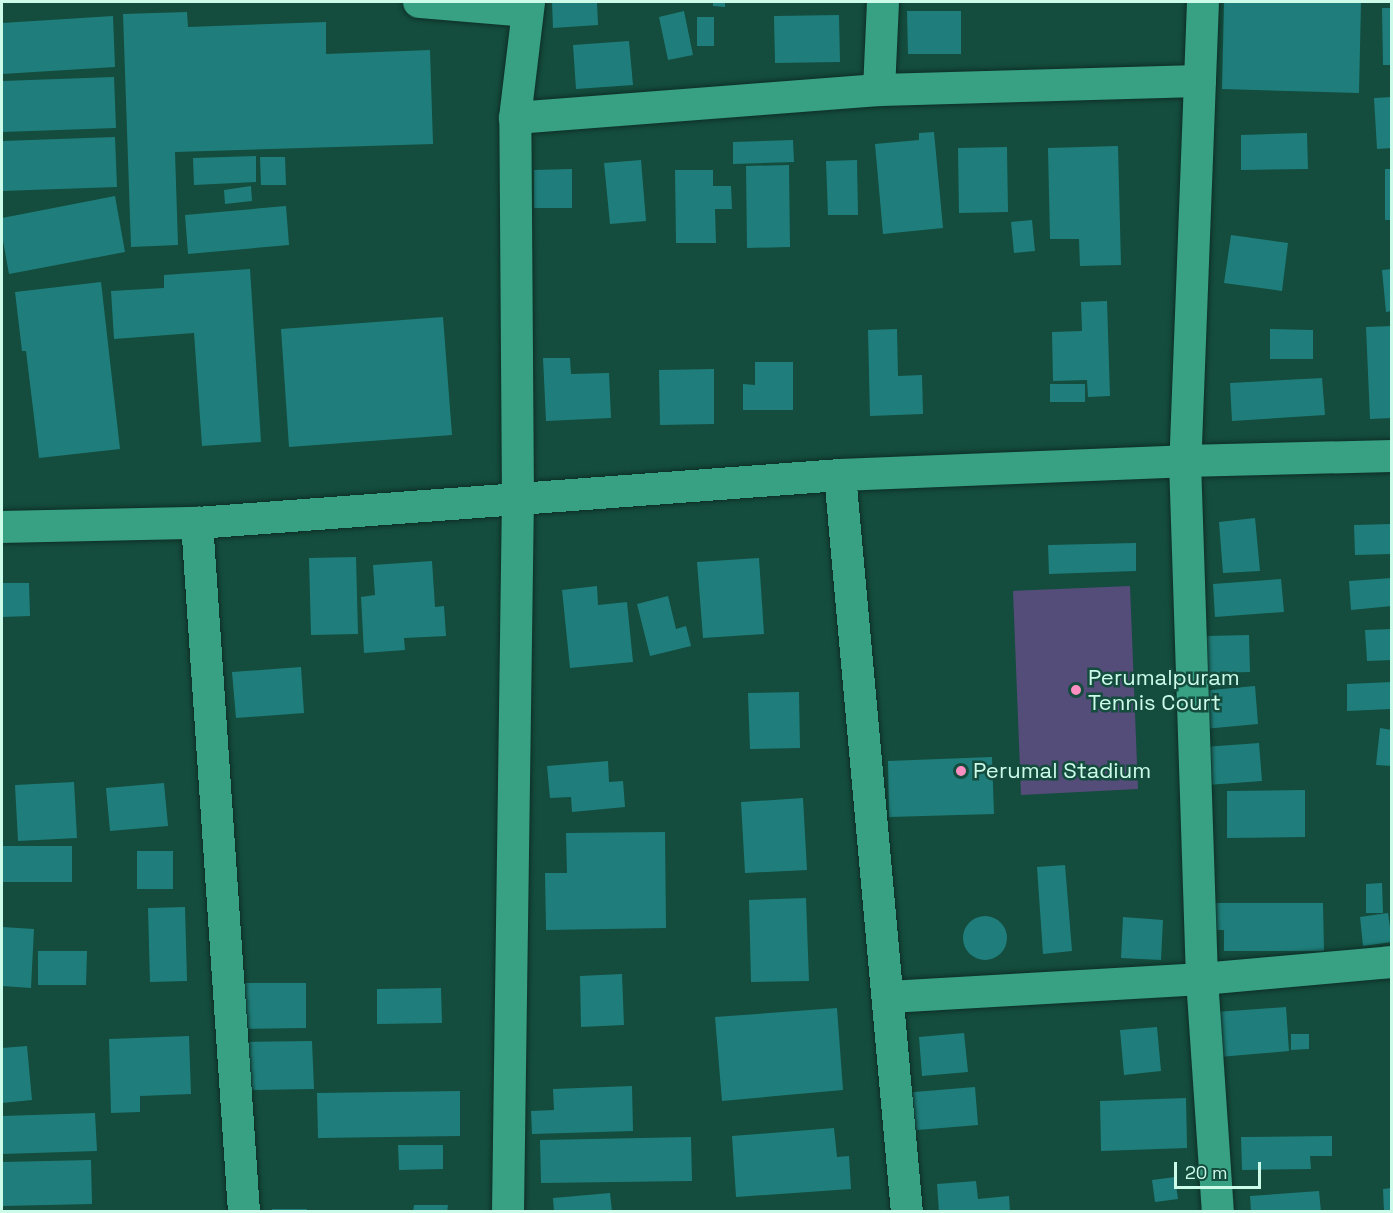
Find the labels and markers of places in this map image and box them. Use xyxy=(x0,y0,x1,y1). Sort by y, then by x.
place label: Perumalpuram Tennis Court xyxy=(1088,664,1240,716)
marker: Perumalpuram Tennis Court xyxy=(1069,683,1083,697)
place label: Perumal Stadium xyxy=(973,758,1151,784)
marker: Perumal Stadium xyxy=(954,764,968,778)

